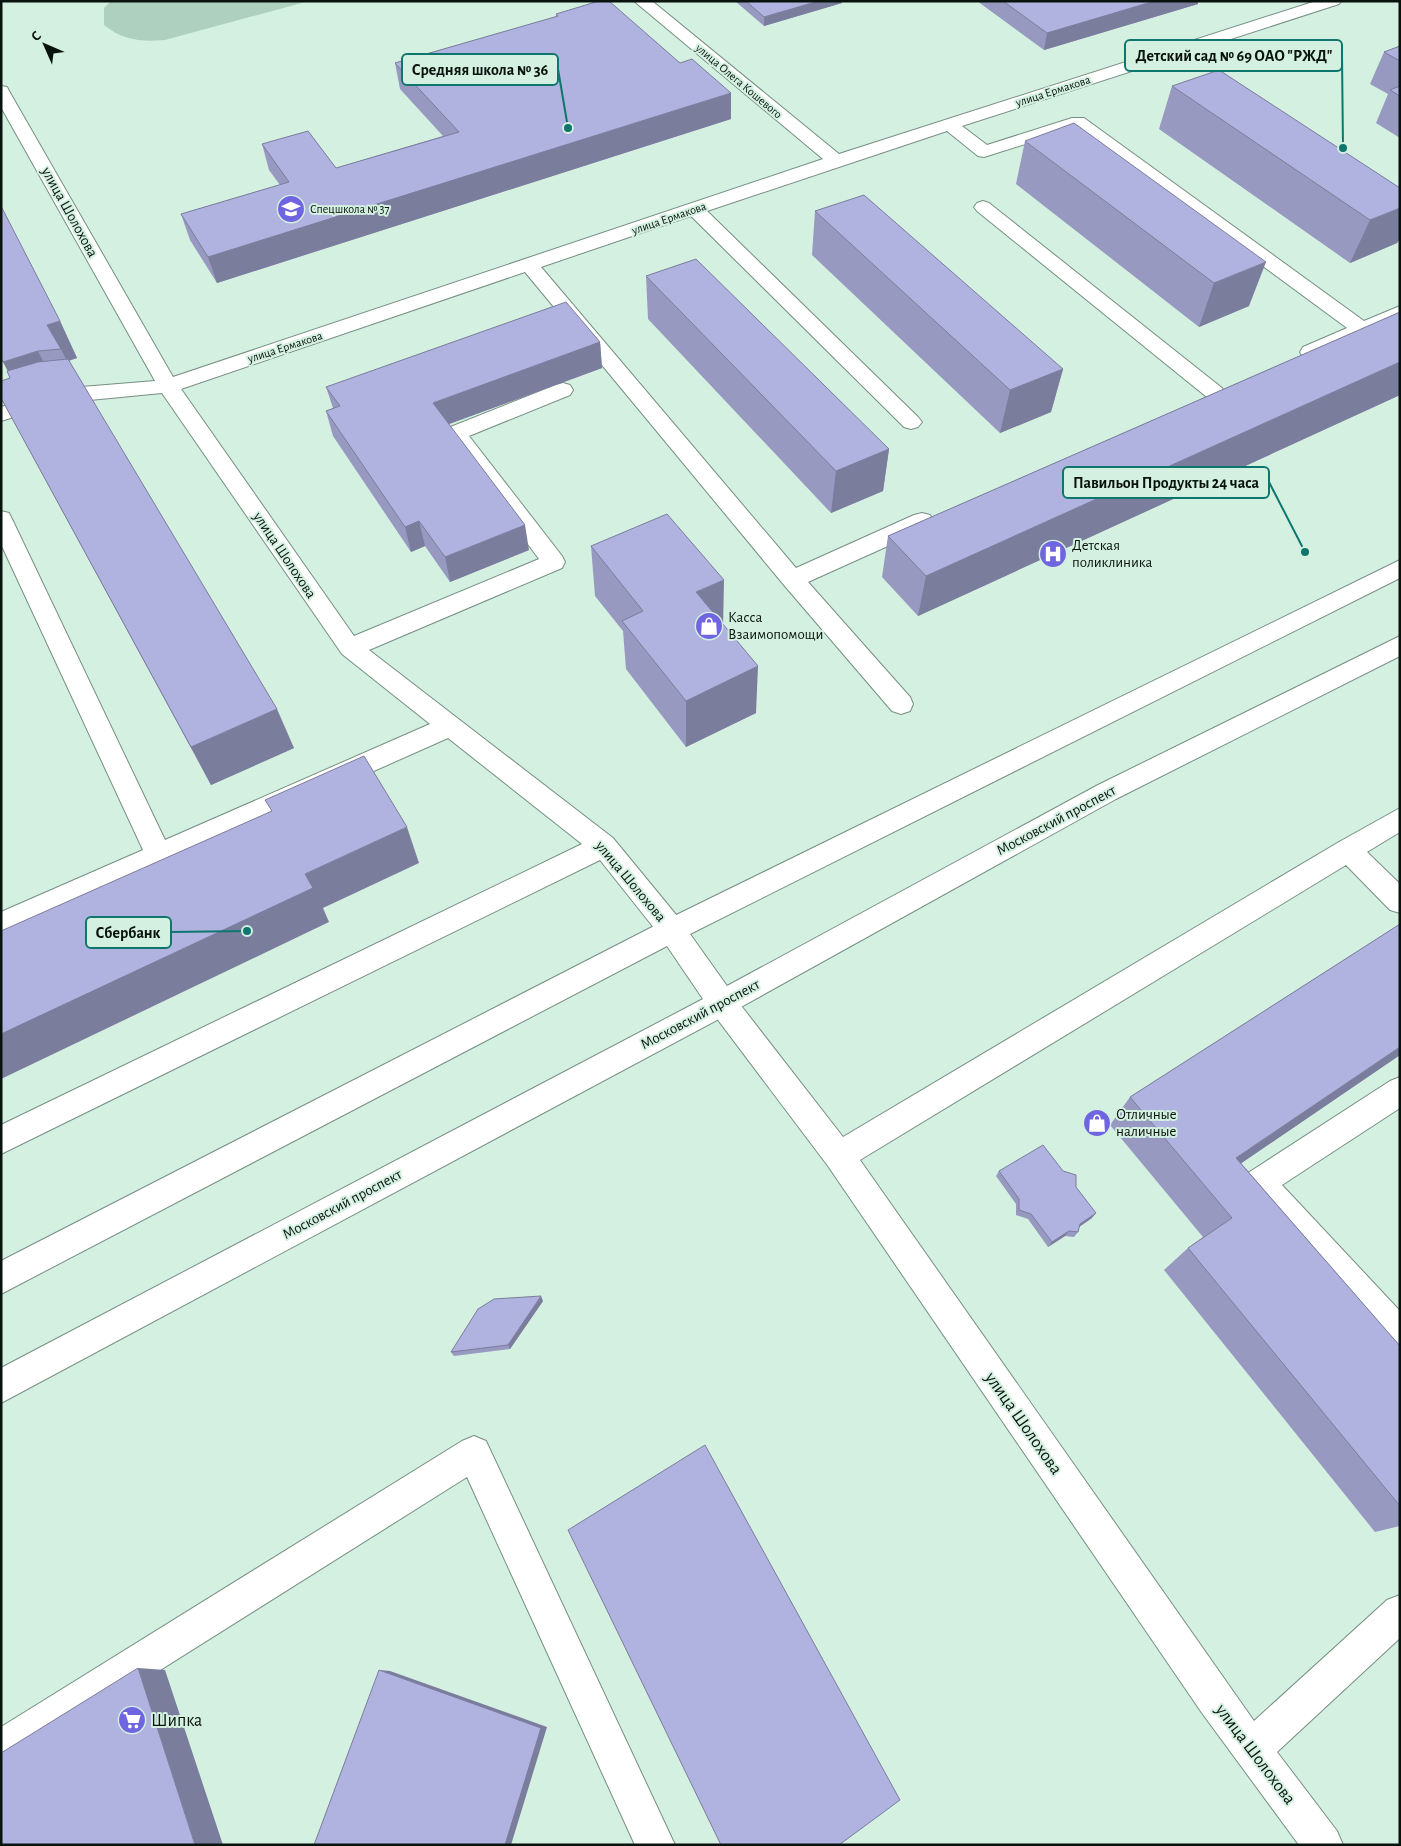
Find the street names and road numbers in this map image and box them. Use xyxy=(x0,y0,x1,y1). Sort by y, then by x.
street label: улица Олега Кошевого xyxy=(692,41,785,121)
street label: улица Ермакова xyxy=(1013,73,1093,110)
street label: улица Шолохова xyxy=(38,164,101,260)
street label: улица Ермакова xyxy=(629,200,708,238)
street label: улица Ермакова xyxy=(245,329,325,366)
street label: улица Шолохова xyxy=(250,509,319,601)
street label: Московский проспект xyxy=(994,782,1119,858)
street label: улица Шолохова xyxy=(592,837,669,925)
street label: Московский проспект xyxy=(638,976,763,1052)
street label: Московский проспект xyxy=(280,1166,405,1242)
street label: улица Шолохова xyxy=(981,1368,1065,1478)
street label: улица Шолохова xyxy=(1211,1700,1299,1808)

